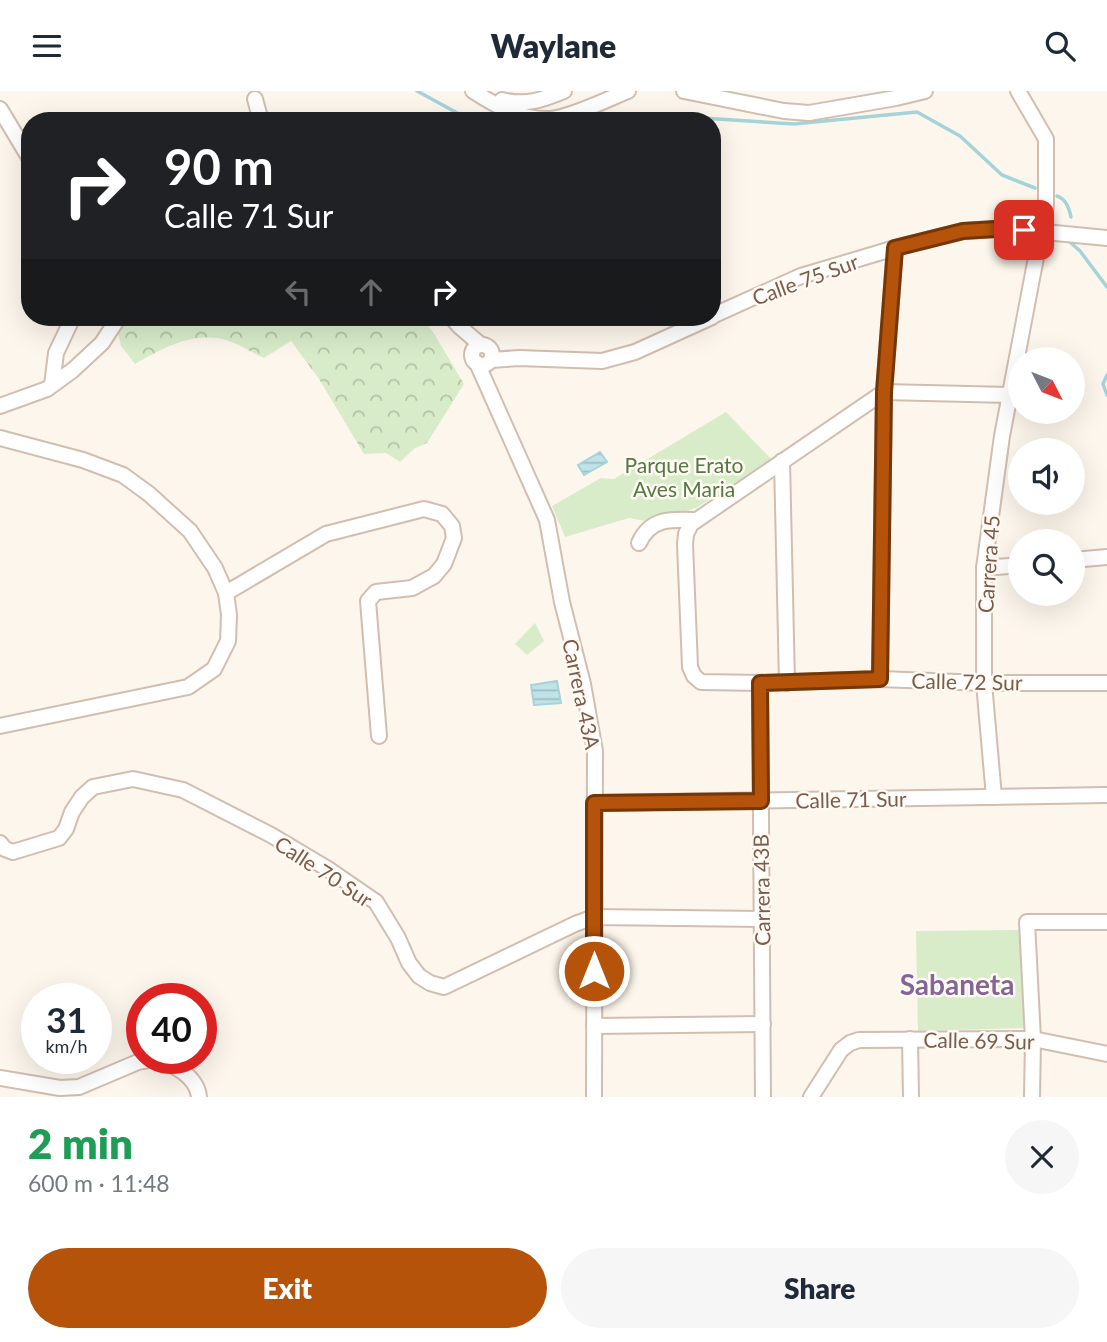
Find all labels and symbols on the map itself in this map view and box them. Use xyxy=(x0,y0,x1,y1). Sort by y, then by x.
pin xyxy=(994,200,1054,260)
street label: Calle 75 Sur xyxy=(749,248,862,310)
north arrow xyxy=(1008,347,1085,423)
park label: Parque Erato Aves Maria xyxy=(625,452,744,501)
street label: Carrera 45 xyxy=(972,514,1004,614)
street label: Carrera 43A xyxy=(558,636,606,752)
street label: Calle 72 Sur xyxy=(911,668,1023,694)
street label: Calle 71 Sur xyxy=(795,786,907,812)
street label: Calle 70 Sur xyxy=(271,830,378,912)
street label: Carrera 43B xyxy=(748,834,774,946)
position arrow xyxy=(557,934,631,1008)
district label: Sabaneta xyxy=(900,967,1014,1001)
speed limit sign: 40 xyxy=(126,983,217,1074)
street label: Calle 69 Sur xyxy=(923,1027,1035,1053)

